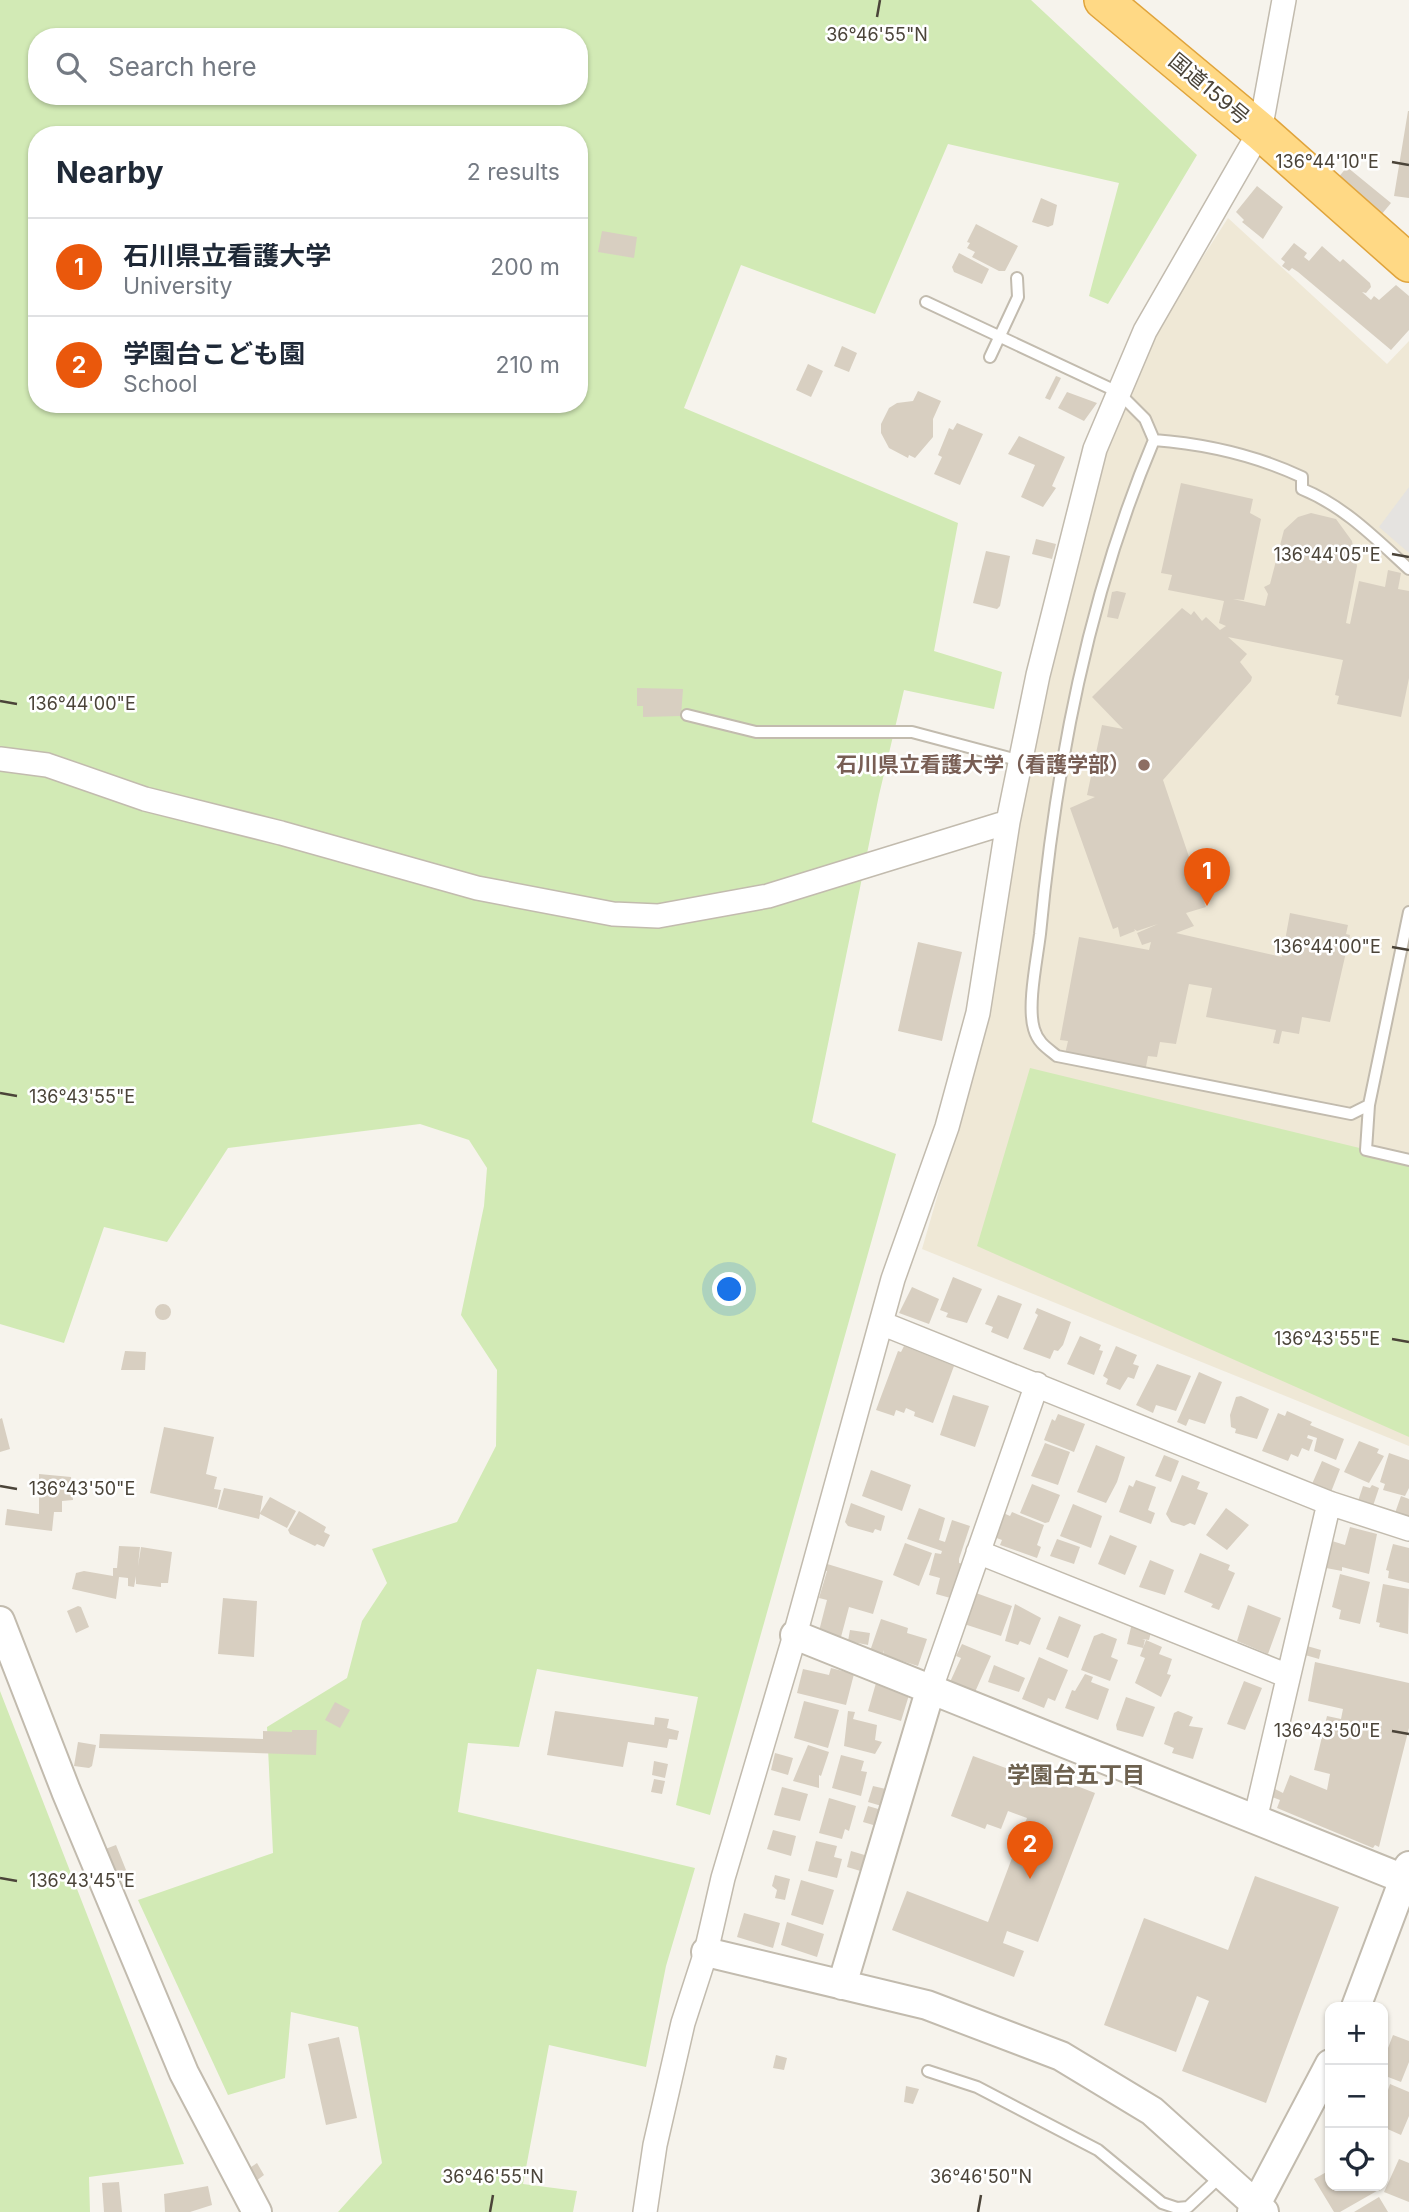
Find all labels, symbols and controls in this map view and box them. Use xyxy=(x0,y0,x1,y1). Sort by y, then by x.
text: 36°46'55"N xyxy=(826,24,928,45)
search box xyxy=(28,28,588,105)
icon: search xyxy=(52,48,90,86)
street label: 国道159号 xyxy=(1164,48,1255,129)
text: Search here xyxy=(108,51,257,82)
text: 136°44'10"E xyxy=(1275,151,1379,172)
text: Nearby xyxy=(56,154,164,190)
text: 2 results xyxy=(467,158,560,186)
text: 石川県立看護大学 xyxy=(123,240,331,271)
text: 1 xyxy=(74,253,84,281)
text: 200 m xyxy=(490,253,560,281)
text: University xyxy=(123,272,232,300)
text: 学園台こども園 xyxy=(123,338,305,369)
text: 2 xyxy=(72,351,86,379)
text: 210 m xyxy=(495,351,560,379)
text: School xyxy=(123,370,198,398)
text: 136°44'05"E xyxy=(1273,544,1381,565)
text: 136°44'00"E xyxy=(28,693,136,714)
place label: 石川県立看護大学（看護学部） xyxy=(836,752,1130,777)
marker: 石川県立看護大学（看護学部） xyxy=(1136,757,1152,773)
pin: 1 xyxy=(1184,848,1230,906)
text: 136°44'00"E xyxy=(1273,936,1381,957)
text: 136°43'55"E xyxy=(29,1086,135,1107)
your location xyxy=(712,1272,746,1306)
text: 136°43'55"E xyxy=(1274,1328,1380,1349)
text: 136°43'50"E xyxy=(29,1478,135,1499)
text: 136°43'50"E xyxy=(1274,1720,1380,1741)
district label: 学園台五丁目 xyxy=(1007,1761,1145,1789)
pin: 2 xyxy=(1007,1821,1053,1879)
text: 136°43'45"E xyxy=(29,1870,135,1891)
map controls xyxy=(1325,2002,1388,2191)
button: + xyxy=(1325,2002,1388,2065)
button: − xyxy=(1325,2065,1388,2128)
button: locate xyxy=(1325,2128,1388,2191)
text: 36°46'55"N xyxy=(442,2166,544,2187)
text: 36°46'50"N xyxy=(930,2166,1032,2187)

